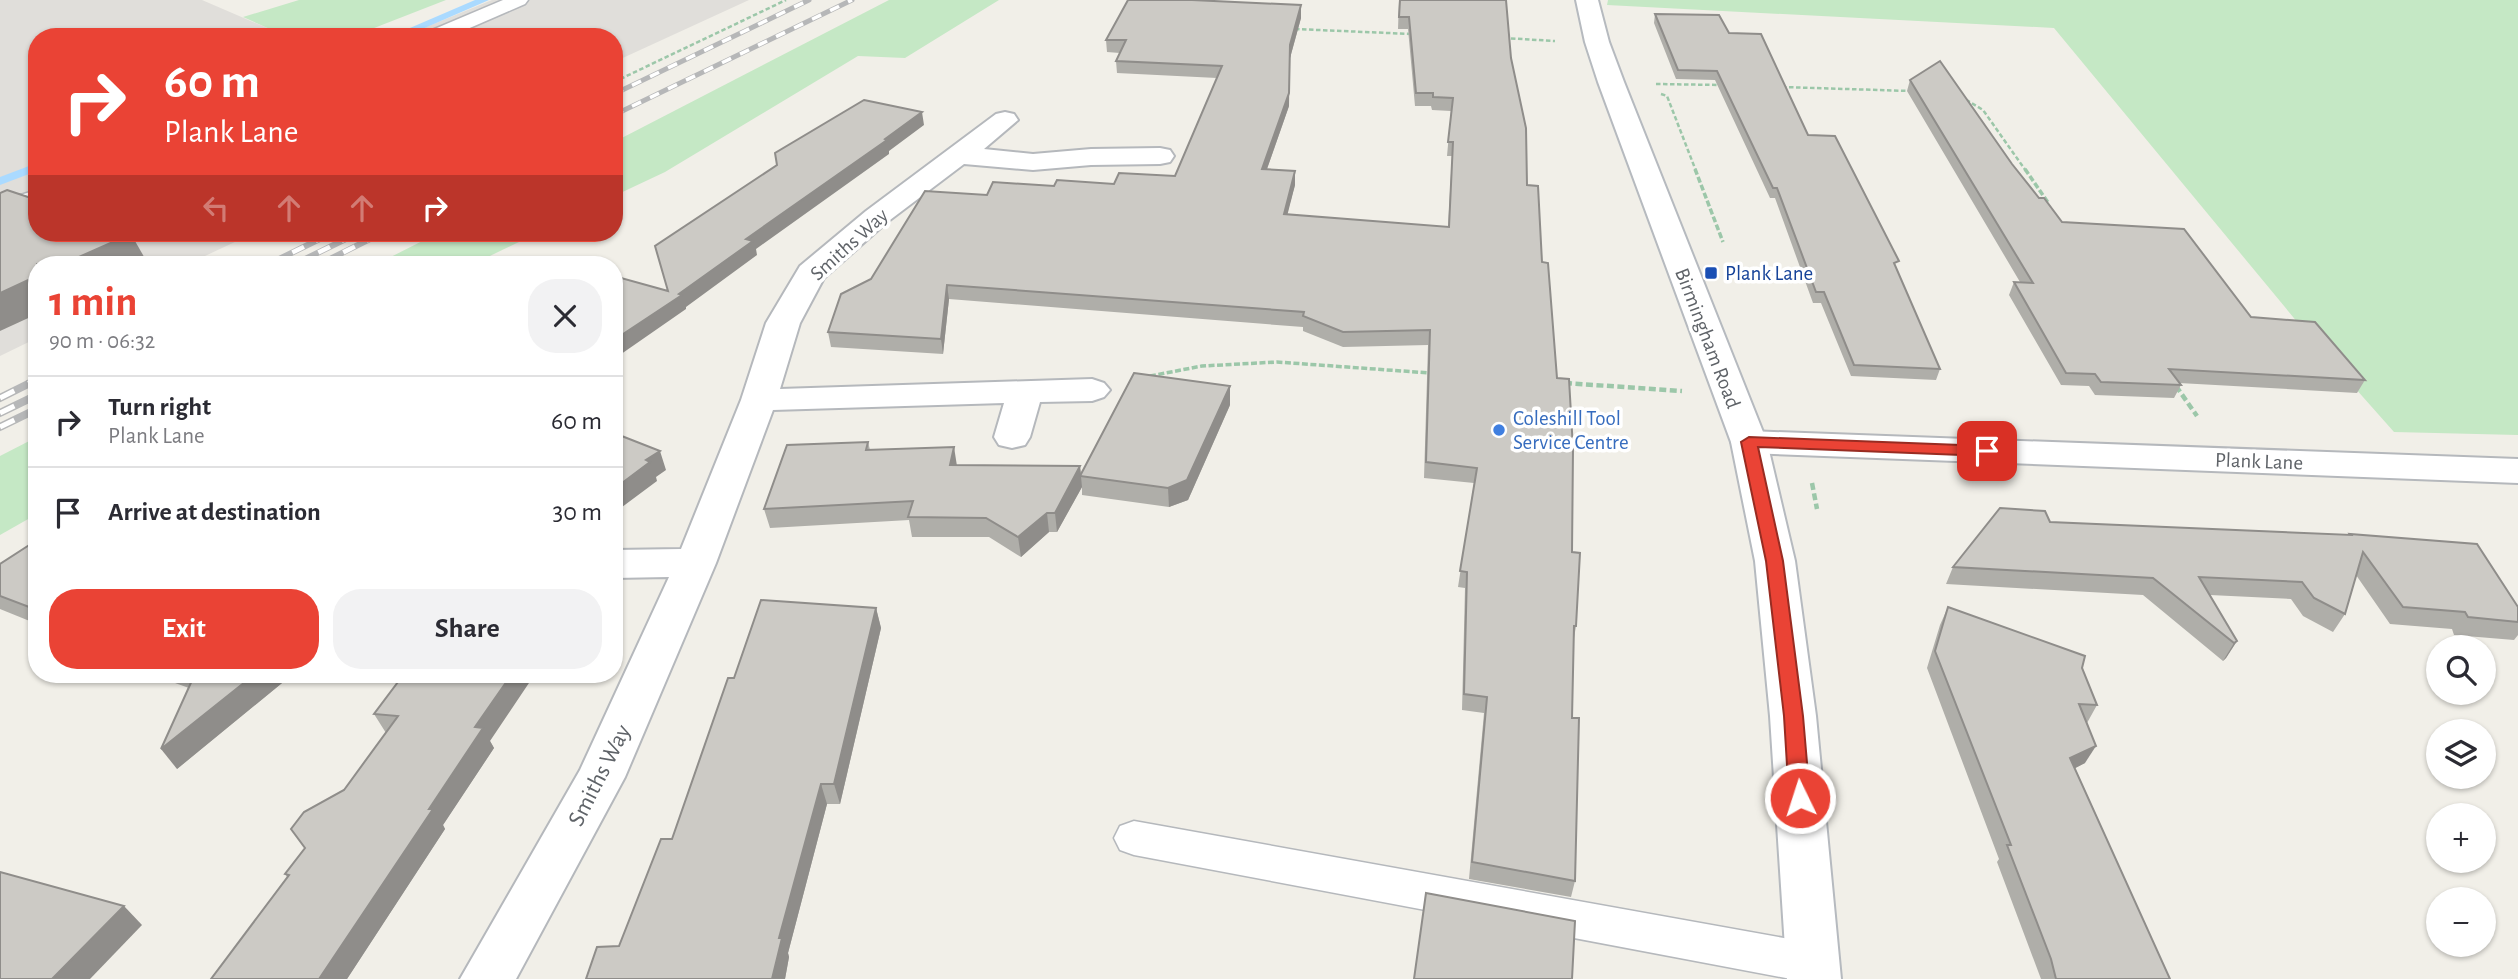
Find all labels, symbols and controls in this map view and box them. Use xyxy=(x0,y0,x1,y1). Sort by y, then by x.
icon: right xyxy=(49,56,140,147)
text: 60 m xyxy=(164,58,260,107)
text: Plank Lane xyxy=(164,116,298,148)
icon: left xyxy=(197,189,235,227)
icon: ahead xyxy=(270,189,308,227)
icon: ahead xyxy=(343,189,381,227)
icon: right xyxy=(416,189,454,227)
street label: Smiths Way xyxy=(806,204,892,284)
place label: Plank Lane xyxy=(1725,263,1813,284)
street label: Birmingham Road xyxy=(1671,265,1744,411)
marker: Plank Lane xyxy=(1703,265,1719,281)
button: close xyxy=(528,279,602,353)
text: 1 min xyxy=(49,281,138,323)
text: 90 m · 06:32 xyxy=(49,330,155,353)
text: Turn right xyxy=(108,394,211,420)
icon: right xyxy=(49,403,87,441)
text: 60 m xyxy=(551,408,602,434)
place label: Coleshill Tool Service Centre xyxy=(1513,408,1629,453)
pin xyxy=(1957,421,2017,481)
marker: Coleshill Tool Service Centre xyxy=(1491,422,1507,438)
text: Plank Lane xyxy=(108,425,205,448)
icon: arrive xyxy=(1968,432,2006,470)
street label: Plank Lane xyxy=(2215,449,2303,474)
icon: arrive xyxy=(49,494,87,532)
text: Arrive at destination xyxy=(108,499,321,525)
text: 30 m xyxy=(552,499,602,525)
button: Exit xyxy=(49,589,319,669)
button: Share xyxy=(333,589,602,669)
map controls xyxy=(2426,635,2496,957)
button: search xyxy=(2426,635,2496,705)
button: layers xyxy=(2426,719,2496,789)
street label: Smiths Way xyxy=(564,721,636,830)
position arrow xyxy=(1763,761,1837,835)
button: + xyxy=(2426,803,2496,873)
button: − xyxy=(2426,887,2496,957)

